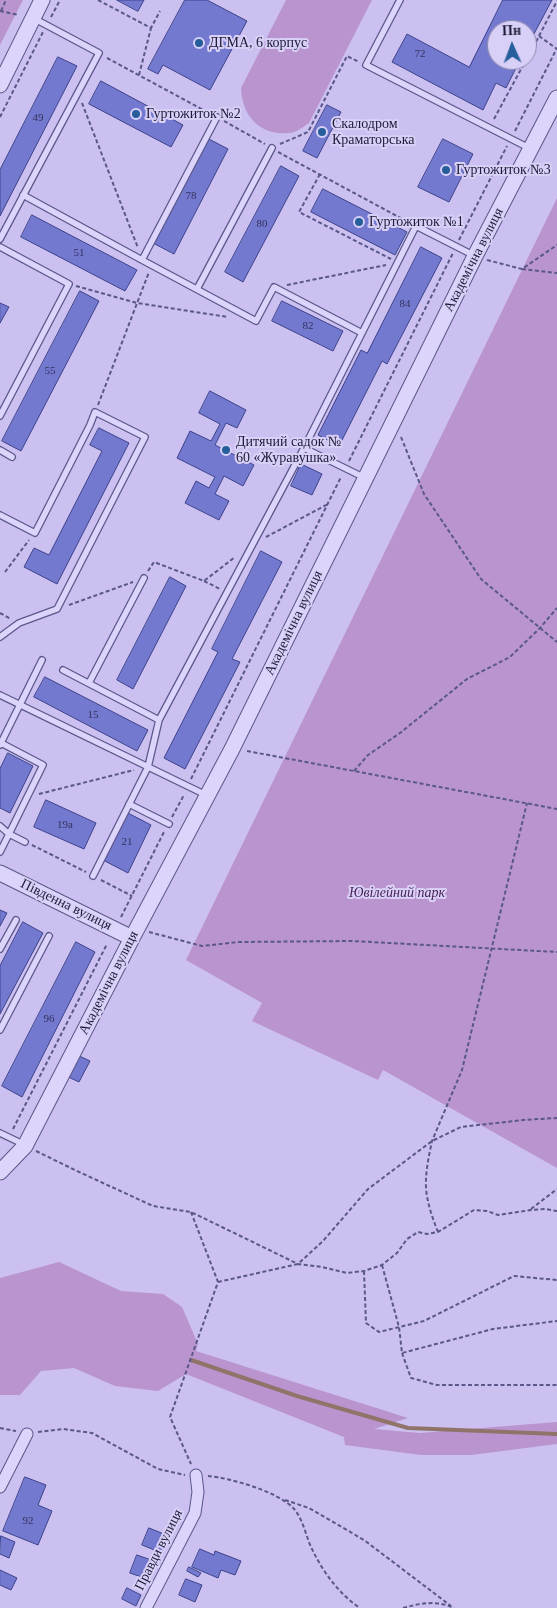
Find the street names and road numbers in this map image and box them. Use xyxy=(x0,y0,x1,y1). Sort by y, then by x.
street label: Академічна вулиця xyxy=(441,205,507,315)
street label: Академічна вулиця xyxy=(261,568,327,678)
street label: Південна вулиця xyxy=(18,876,114,934)
street label: Академічна вулиця xyxy=(76,928,142,1038)
street label: Правди вулиця xyxy=(131,1507,187,1593)

